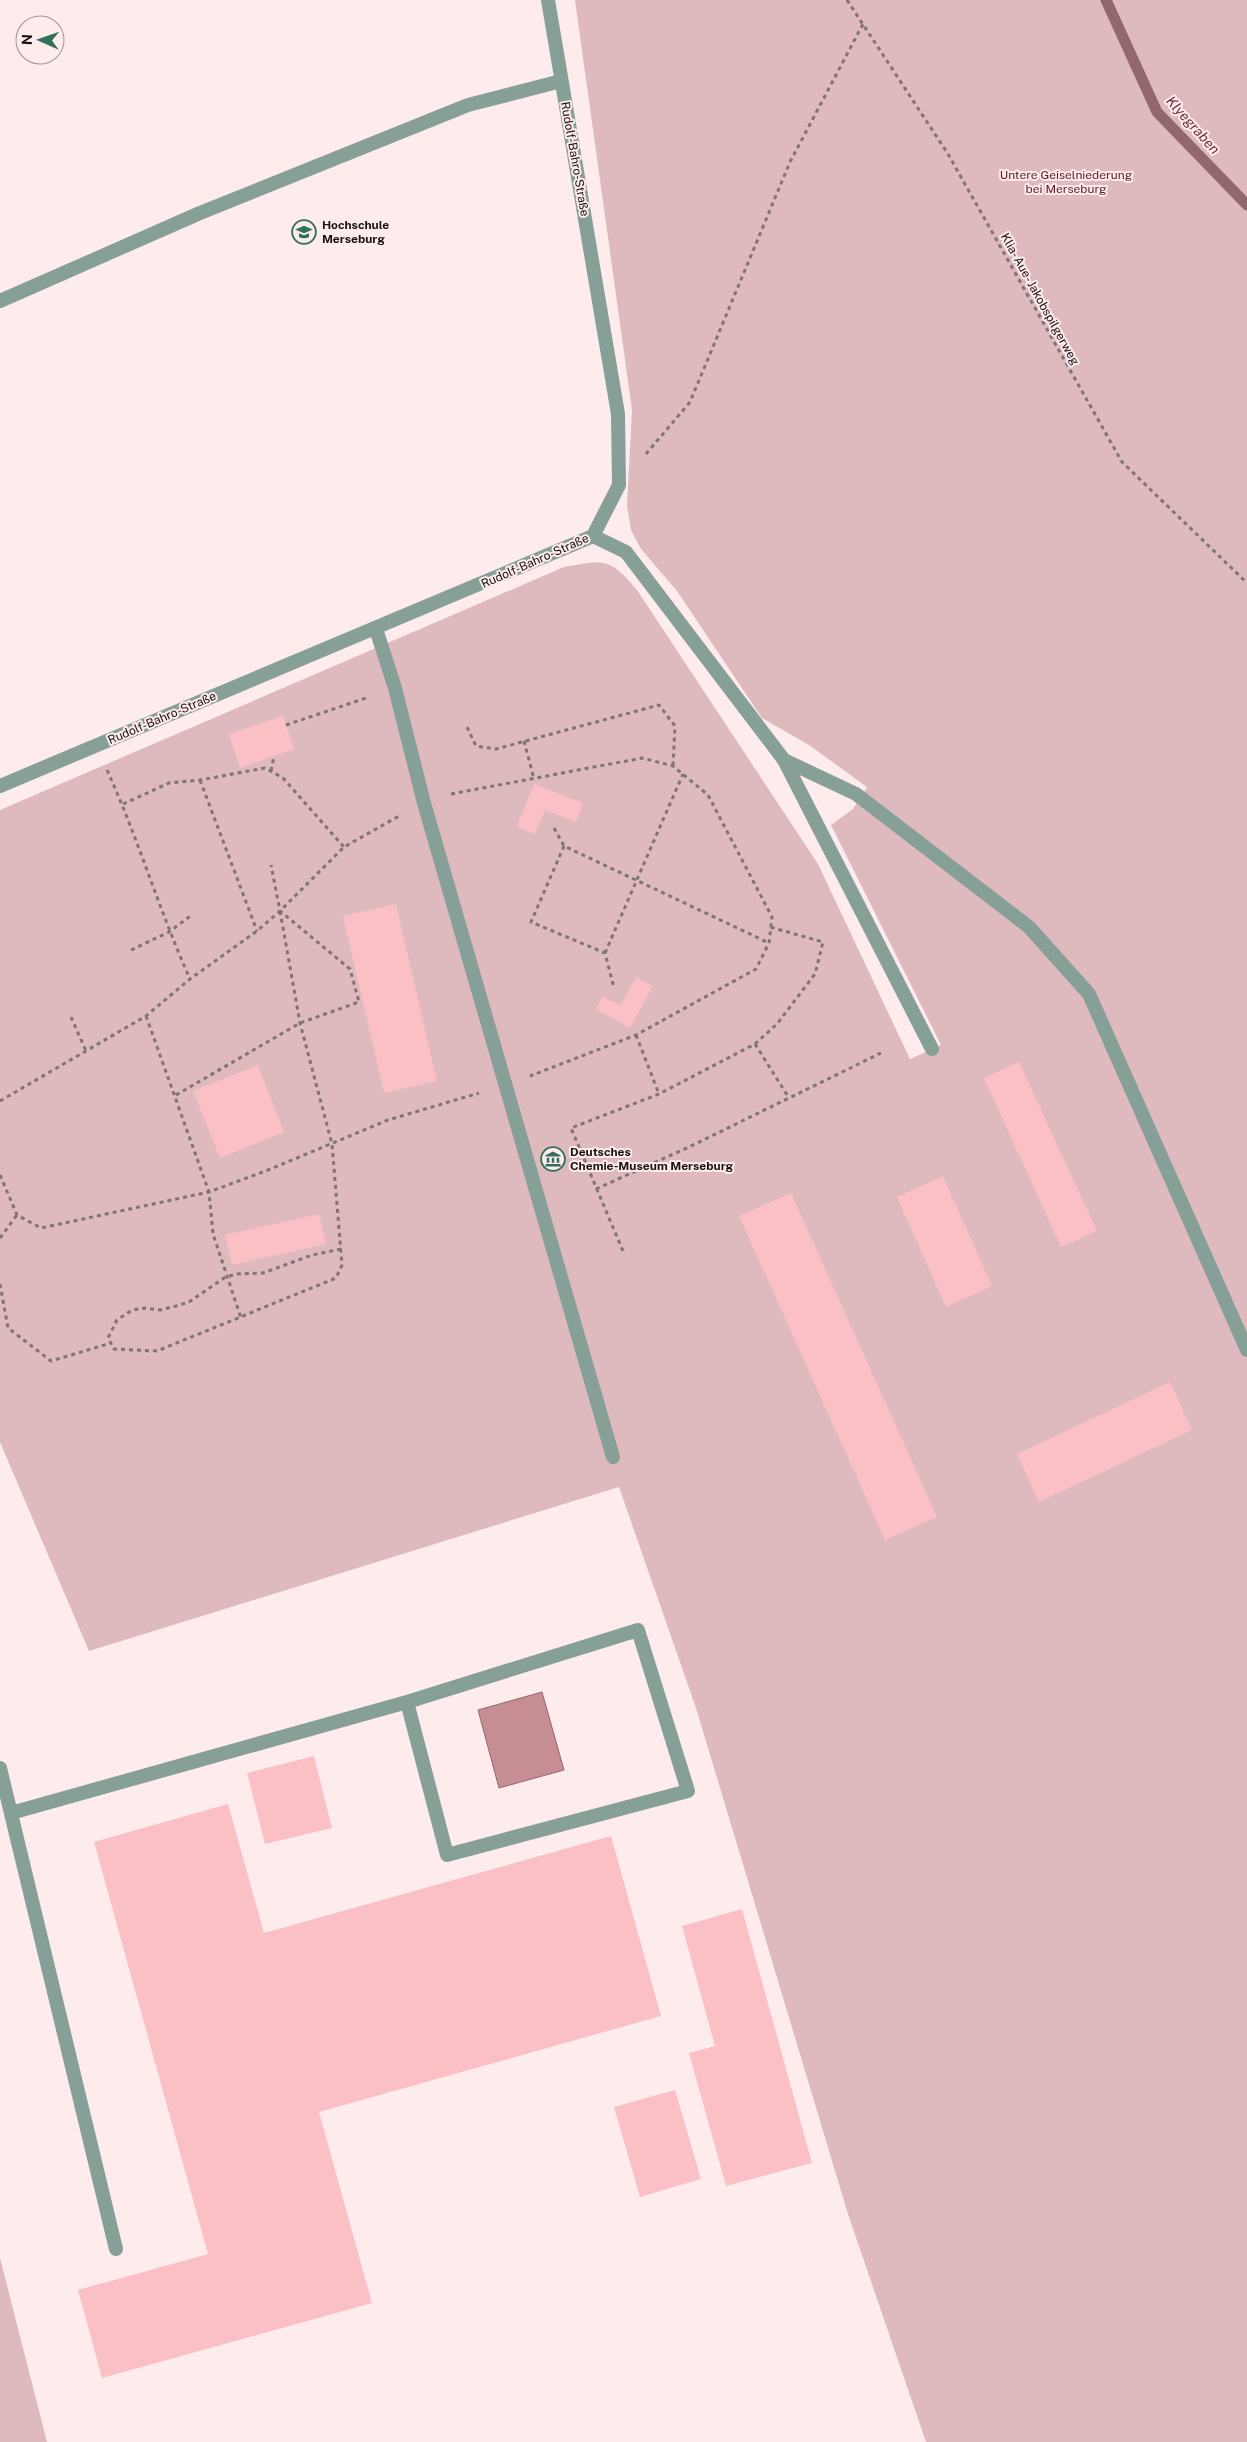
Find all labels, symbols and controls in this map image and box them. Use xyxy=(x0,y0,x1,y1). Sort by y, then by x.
north arrow xyxy=(15,15,65,65)
text: N xyxy=(19,34,35,45)
water label: Klyegraben xyxy=(1163,93,1223,157)
street label: Rudolf-Bahro-Straße xyxy=(558,101,592,218)
park label: Untere Geiselniederung bei Merseburg xyxy=(1000,168,1132,196)
place label: Hochschule Merseburg xyxy=(322,218,389,246)
school or university icon: Hochschule Merseburg xyxy=(291,219,317,245)
street label: Klia- Aue- Jakobspilgerweg xyxy=(998,231,1082,367)
street label: Rudolf-Bahro-Straße xyxy=(479,531,591,591)
street label: Rudolf-Bahro-Straße xyxy=(106,689,218,747)
place label: Deutsches Chemie-Museum Merseburg xyxy=(570,1145,734,1173)
museum icon: Deutsches Chemie-Museum Merseburg xyxy=(540,1146,566,1172)

